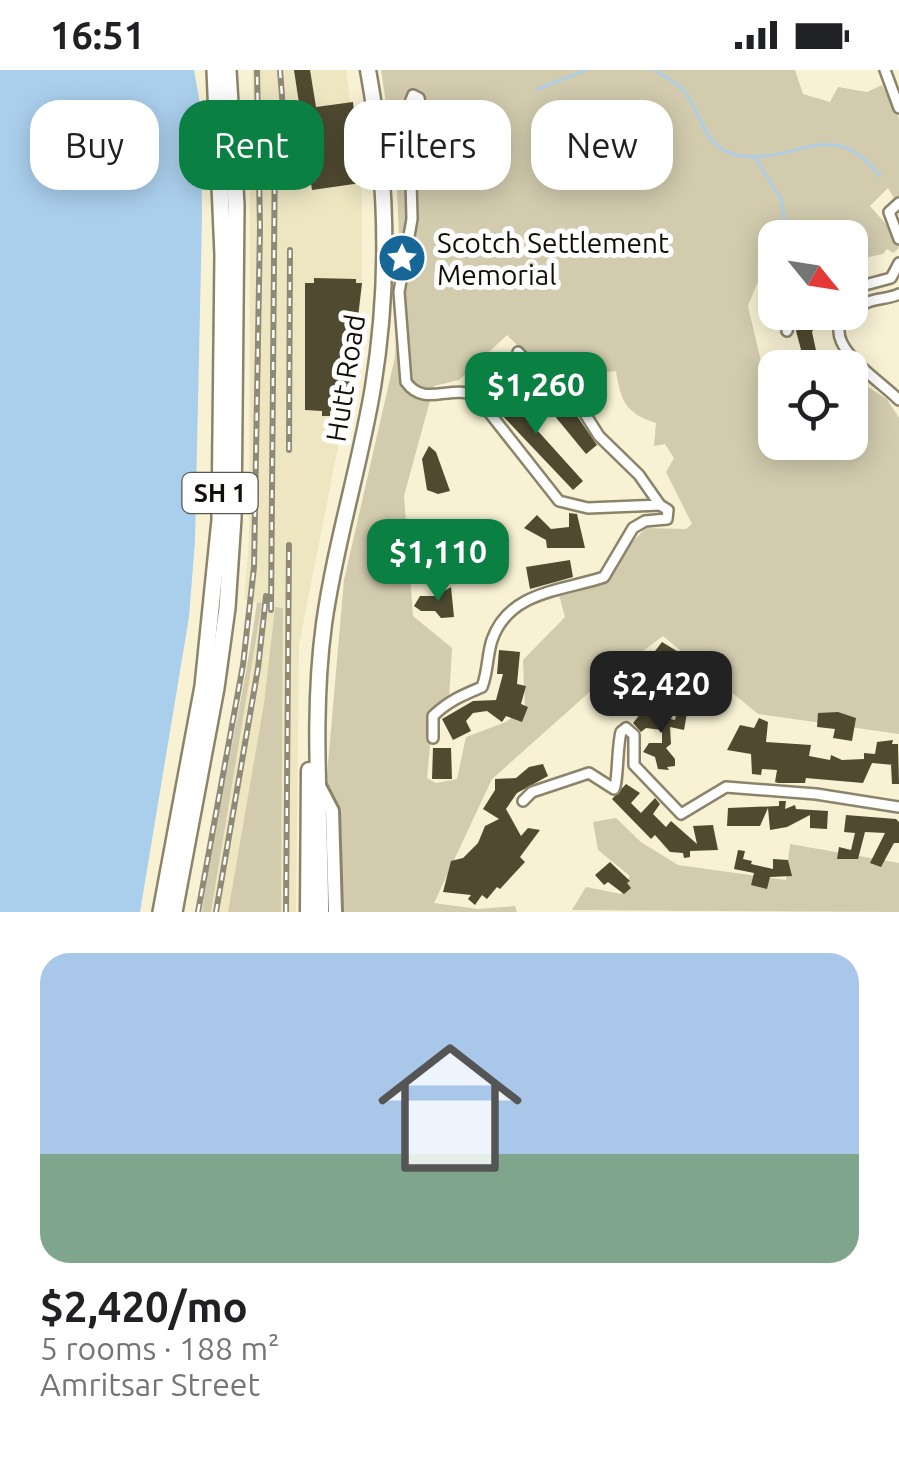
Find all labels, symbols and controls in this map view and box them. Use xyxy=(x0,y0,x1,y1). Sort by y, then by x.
text: 16:51 xyxy=(50,14,145,56)
chip: Buy xyxy=(30,100,159,190)
chip: Rent xyxy=(179,100,324,190)
chip: Filters xyxy=(344,100,511,190)
chip: New xyxy=(531,100,673,190)
north arrow xyxy=(758,220,868,330)
map controls xyxy=(758,220,868,460)
place label: Scotch Settlement Memorial xyxy=(437,227,669,290)
place icon: Scotch Settlement Memorial xyxy=(376,232,428,284)
street label: Hutt Road xyxy=(320,312,370,444)
button: locate xyxy=(758,350,868,460)
pin: $1,260 xyxy=(455,352,617,437)
text: $1,260 xyxy=(487,366,585,402)
road number: SH 1 xyxy=(182,473,258,513)
pin: $1,110 xyxy=(357,519,519,604)
text: $1,110 xyxy=(389,533,487,569)
pin: $2,420 xyxy=(580,651,742,736)
text: $2,420 xyxy=(612,665,710,701)
icon: home xyxy=(360,1018,540,1198)
text: $2,420/mo xyxy=(40,1283,248,1330)
text: 5 rooms · 188 m² xyxy=(40,1330,280,1366)
text: Amritsar Street xyxy=(40,1366,260,1402)

